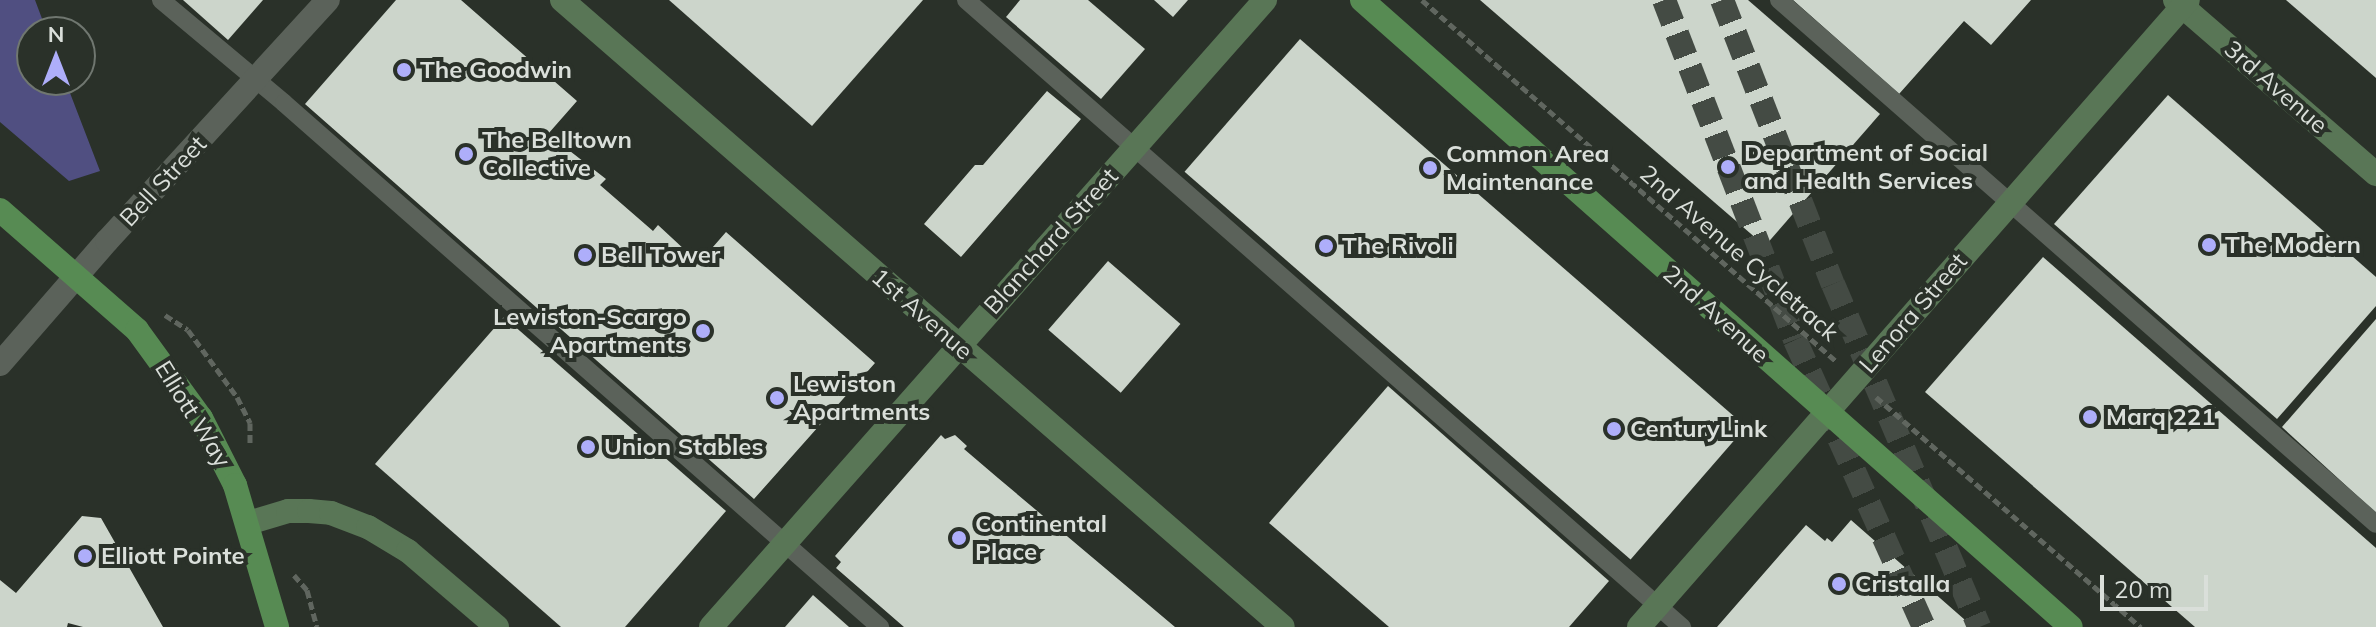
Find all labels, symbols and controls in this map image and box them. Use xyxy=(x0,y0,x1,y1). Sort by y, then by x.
north arrow xyxy=(16,16,96,96)
text: N xyxy=(48,20,64,48)
street label: 3rd Avenue xyxy=(2219,34,2333,140)
place label: The Goodwin xyxy=(420,56,572,84)
marker: The Goodwin xyxy=(395,61,413,79)
place label: The Belltown Collective xyxy=(482,126,632,182)
street label: Bell Street xyxy=(114,130,212,232)
place label: Department of Social and Health Services xyxy=(1744,139,1988,195)
place label: Common Area Maintenance xyxy=(1446,140,1609,196)
marker: The Belltown Collective xyxy=(457,145,475,163)
marker: Department of Social and Health Services xyxy=(1719,158,1737,176)
marker: Common Area Maintenance xyxy=(1421,159,1439,177)
street label: 2nd Avenue Cycletrack xyxy=(1634,159,1844,347)
street label: Blanchard Street xyxy=(978,162,1124,320)
place label: The Modern xyxy=(2225,231,2361,259)
place label: The Rivoli xyxy=(1342,232,1454,260)
marker: The Modern xyxy=(2200,236,2218,254)
marker: The Rivoli xyxy=(1317,237,1335,255)
place label: Bell Tower xyxy=(601,241,720,269)
marker: Bell Tower xyxy=(576,246,594,264)
street label: Lenora Street xyxy=(1853,247,1973,379)
street label: 2nd Avenue xyxy=(1657,259,1775,369)
street label: 1st Avenue xyxy=(866,262,978,366)
place label: Lewiston-Scargo Apartments xyxy=(493,303,687,359)
marker: Lewiston-Scargo Apartments xyxy=(694,322,712,340)
street label: Elliott Way xyxy=(149,356,237,472)
place label: Lewiston Apartments xyxy=(793,370,930,426)
marker: Lewiston Apartments xyxy=(768,389,786,407)
place label: Marq 221 xyxy=(2106,403,2216,431)
marker: Marq 221 xyxy=(2081,408,2099,426)
place label: CenturyLink xyxy=(1630,415,1767,443)
marker: CenturyLink xyxy=(1605,420,1623,438)
place label: Union Stables xyxy=(604,433,763,461)
marker: Union Stables xyxy=(579,438,597,456)
place label: Continental Place xyxy=(975,510,1107,566)
marker: Continental Place xyxy=(950,529,968,547)
place label: Elliott Pointe xyxy=(101,542,245,570)
marker: Elliott Pointe xyxy=(76,547,94,565)
scale bar xyxy=(2104,559,2212,609)
place label: Cristalla xyxy=(1855,570,1950,598)
text: 20 m xyxy=(2114,574,2170,604)
marker: Cristalla xyxy=(1830,575,1848,593)

